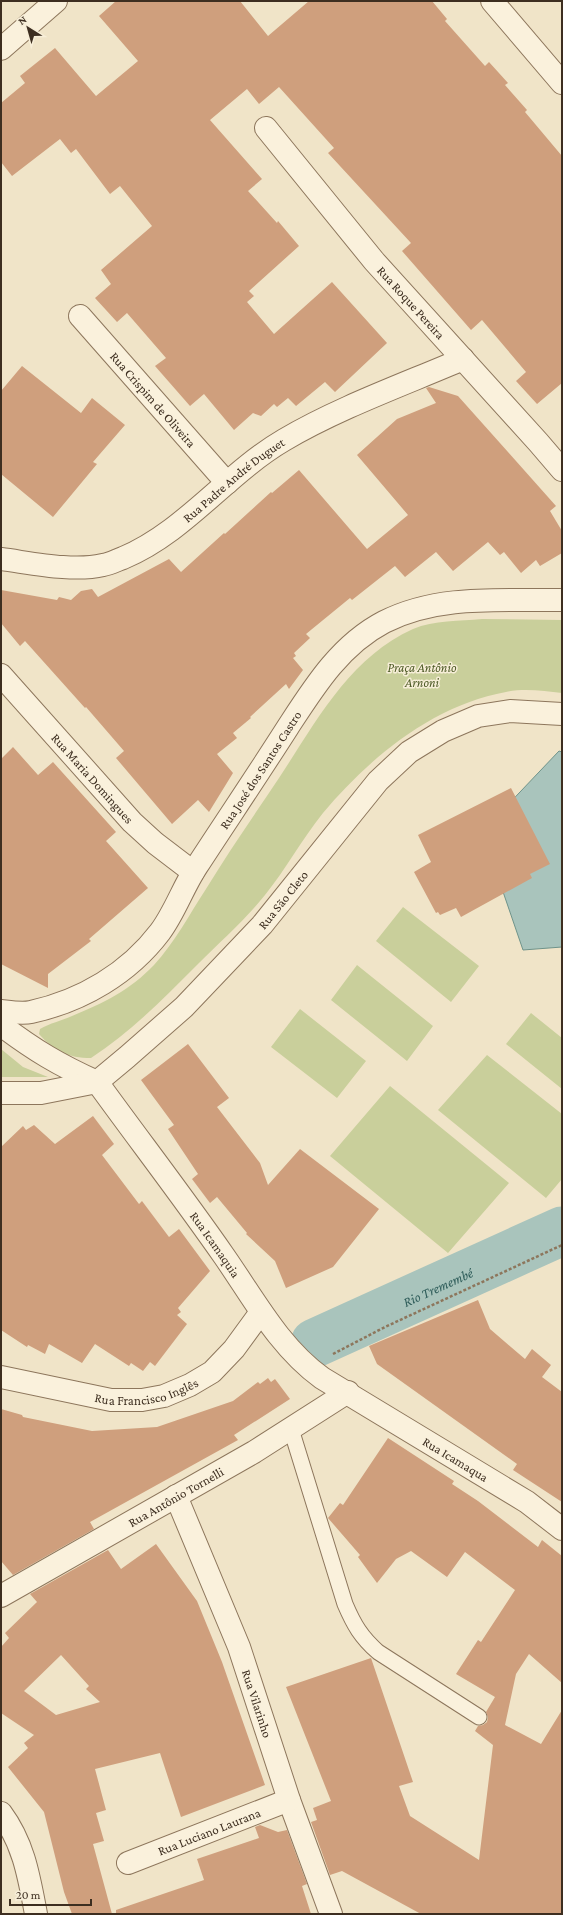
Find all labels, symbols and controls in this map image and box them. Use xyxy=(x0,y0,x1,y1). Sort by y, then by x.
north arrow xyxy=(8,8,48,48)
text: N xyxy=(15,13,29,27)
street label: Rua Roque Pereira xyxy=(374,263,448,342)
street label: Rua Crispim de Oliveira xyxy=(107,349,199,451)
street label: Rua Padre André Duguet xyxy=(180,434,288,526)
park label: Praça Antônio Arnoni xyxy=(388,660,457,690)
street label: Rua José dos Santos Castro xyxy=(216,708,305,832)
street label: Rua Maria Domingues xyxy=(48,730,137,827)
street label: Rua São Cleto xyxy=(255,867,311,932)
street label: Rua Icamaquia xyxy=(187,1209,243,1281)
water label: Rio Tremembé xyxy=(400,1264,476,1310)
street label: Rua Francisco Inglês xyxy=(93,1375,201,1408)
street label: Rua Icamaqua xyxy=(420,1434,491,1485)
street label: Rua Antônio Tornelli xyxy=(126,1464,227,1530)
street label: Rua Vilarinho xyxy=(239,1668,275,1740)
street label: Rua Luciano Laurana xyxy=(156,1805,263,1859)
scale bar xyxy=(10,1881,91,1907)
text: 20 m xyxy=(16,1888,41,1902)

